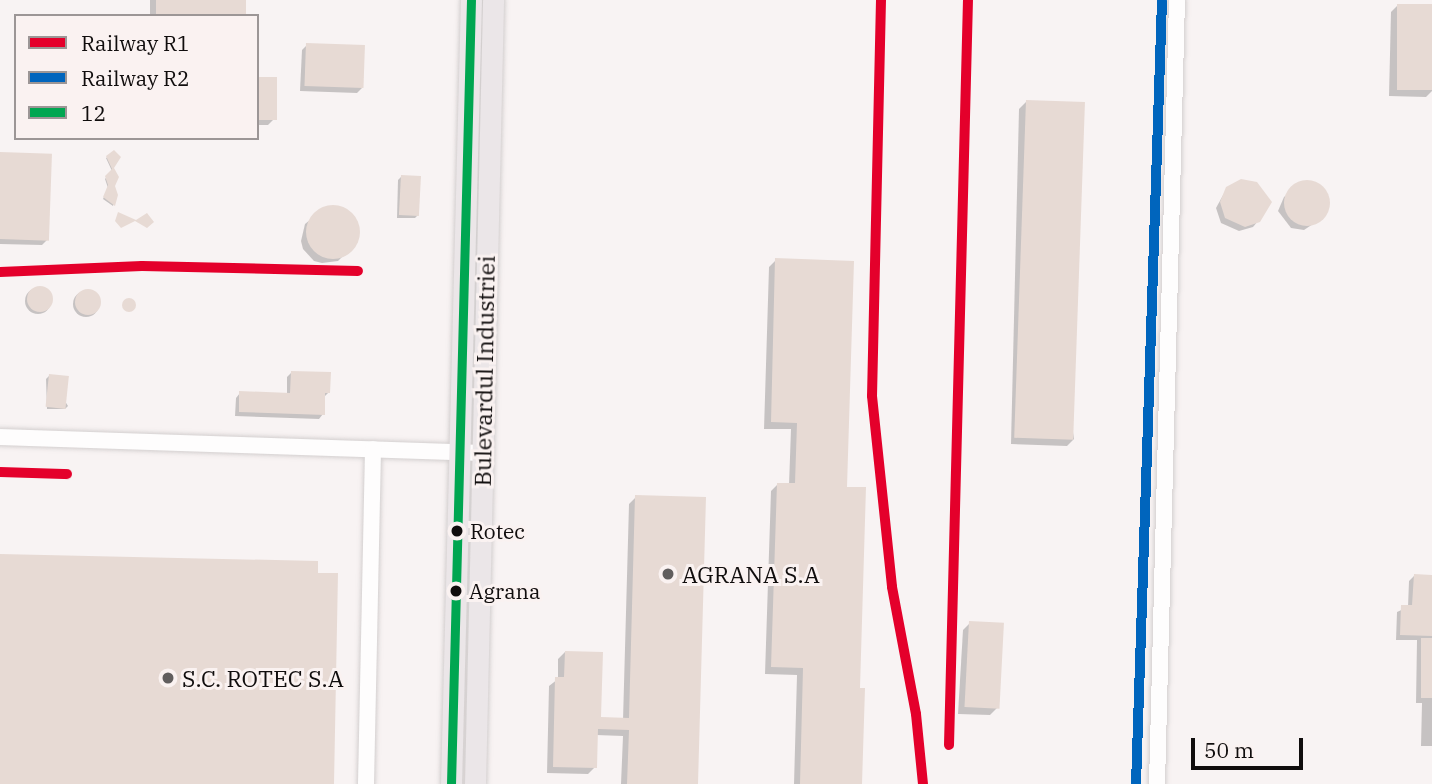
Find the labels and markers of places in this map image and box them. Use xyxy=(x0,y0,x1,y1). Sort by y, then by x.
place label: Rotec xyxy=(470,518,525,544)
marker: Rotec xyxy=(450,524,464,538)
place label: AGRANA S.A xyxy=(682,560,820,588)
marker: AGRANA S.A xyxy=(660,566,676,582)
place label: Agrana xyxy=(469,578,540,604)
marker: Agrana xyxy=(449,584,463,598)
place label: S.C. ROTEC S.A xyxy=(182,664,344,692)
marker: S.C. ROTEC S.A xyxy=(160,670,176,686)

